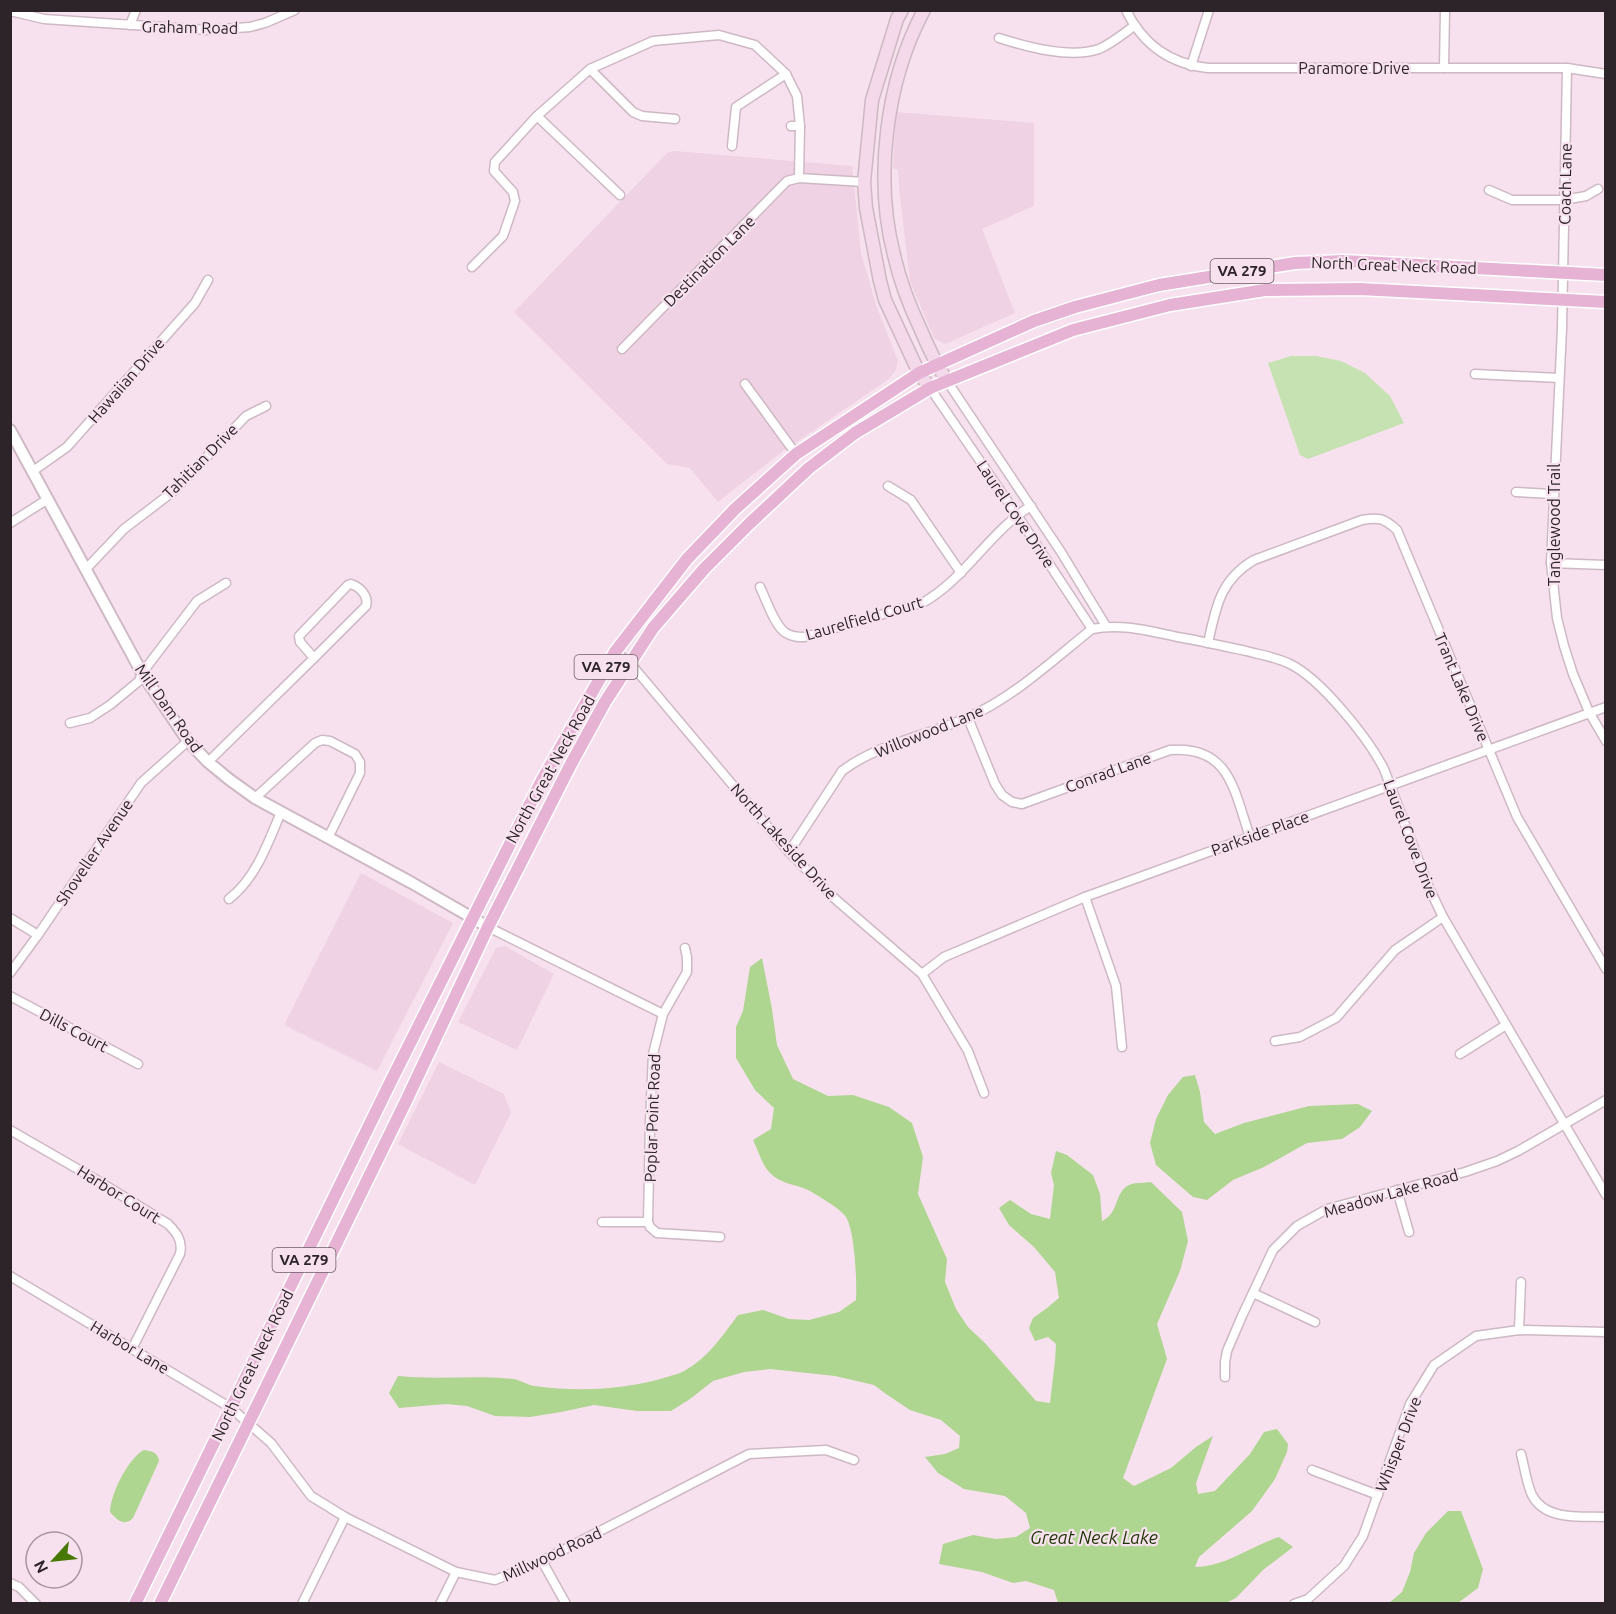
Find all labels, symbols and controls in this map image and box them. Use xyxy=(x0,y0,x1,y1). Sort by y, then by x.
street label: Graham Road xyxy=(142,17,238,37)
street label: Paramore Drive xyxy=(1298,59,1410,77)
street label: Coach Lane xyxy=(1555,143,1575,225)
street label: Destination Lane xyxy=(660,212,758,310)
street label: North Great Neck Road xyxy=(1311,253,1477,277)
road number: VA 279 xyxy=(1210,259,1274,283)
street label: Hawaiian Drive xyxy=(84,334,168,426)
street label: Tahitian Drive xyxy=(159,420,241,502)
street label: Laurel Cove Drive xyxy=(973,457,1059,571)
street label: Tanglewood Trail xyxy=(1545,464,1563,586)
street label: Laurelfield Court xyxy=(803,592,925,643)
street label: Trant Lake Drive xyxy=(1431,630,1493,744)
road number: VA 279 xyxy=(574,655,638,679)
street label: Mill Dam Road xyxy=(132,660,206,756)
street label: North Great Neck Road xyxy=(502,692,598,846)
street label: Willowood Lane xyxy=(872,701,986,761)
street label: Conrad Lane xyxy=(1063,748,1153,796)
street label: Laurel Cove Drive xyxy=(1380,777,1442,901)
street label: North Lakeside Drive xyxy=(727,779,841,903)
street label: Shoveller Avenue xyxy=(52,795,136,909)
street label: Parkside Place xyxy=(1209,807,1311,859)
street label: Dills Court xyxy=(37,1004,112,1056)
street label: Poplar Point Road xyxy=(641,1053,663,1183)
street label: Harbor Court xyxy=(74,1161,164,1227)
street label: Meadow Lake Road xyxy=(1322,1165,1460,1221)
road number: VA 279 xyxy=(272,1248,336,1272)
street label: North Great Neck Road xyxy=(208,1286,296,1444)
street label: Harbor Lane xyxy=(88,1317,172,1377)
street label: Whisper Drive xyxy=(1372,1394,1424,1494)
street label: Millwood Road xyxy=(500,1523,604,1585)
water label: Great Neck Lake xyxy=(1030,1527,1158,1547)
north arrow xyxy=(24,1530,84,1590)
text: N xyxy=(30,1557,51,1576)

